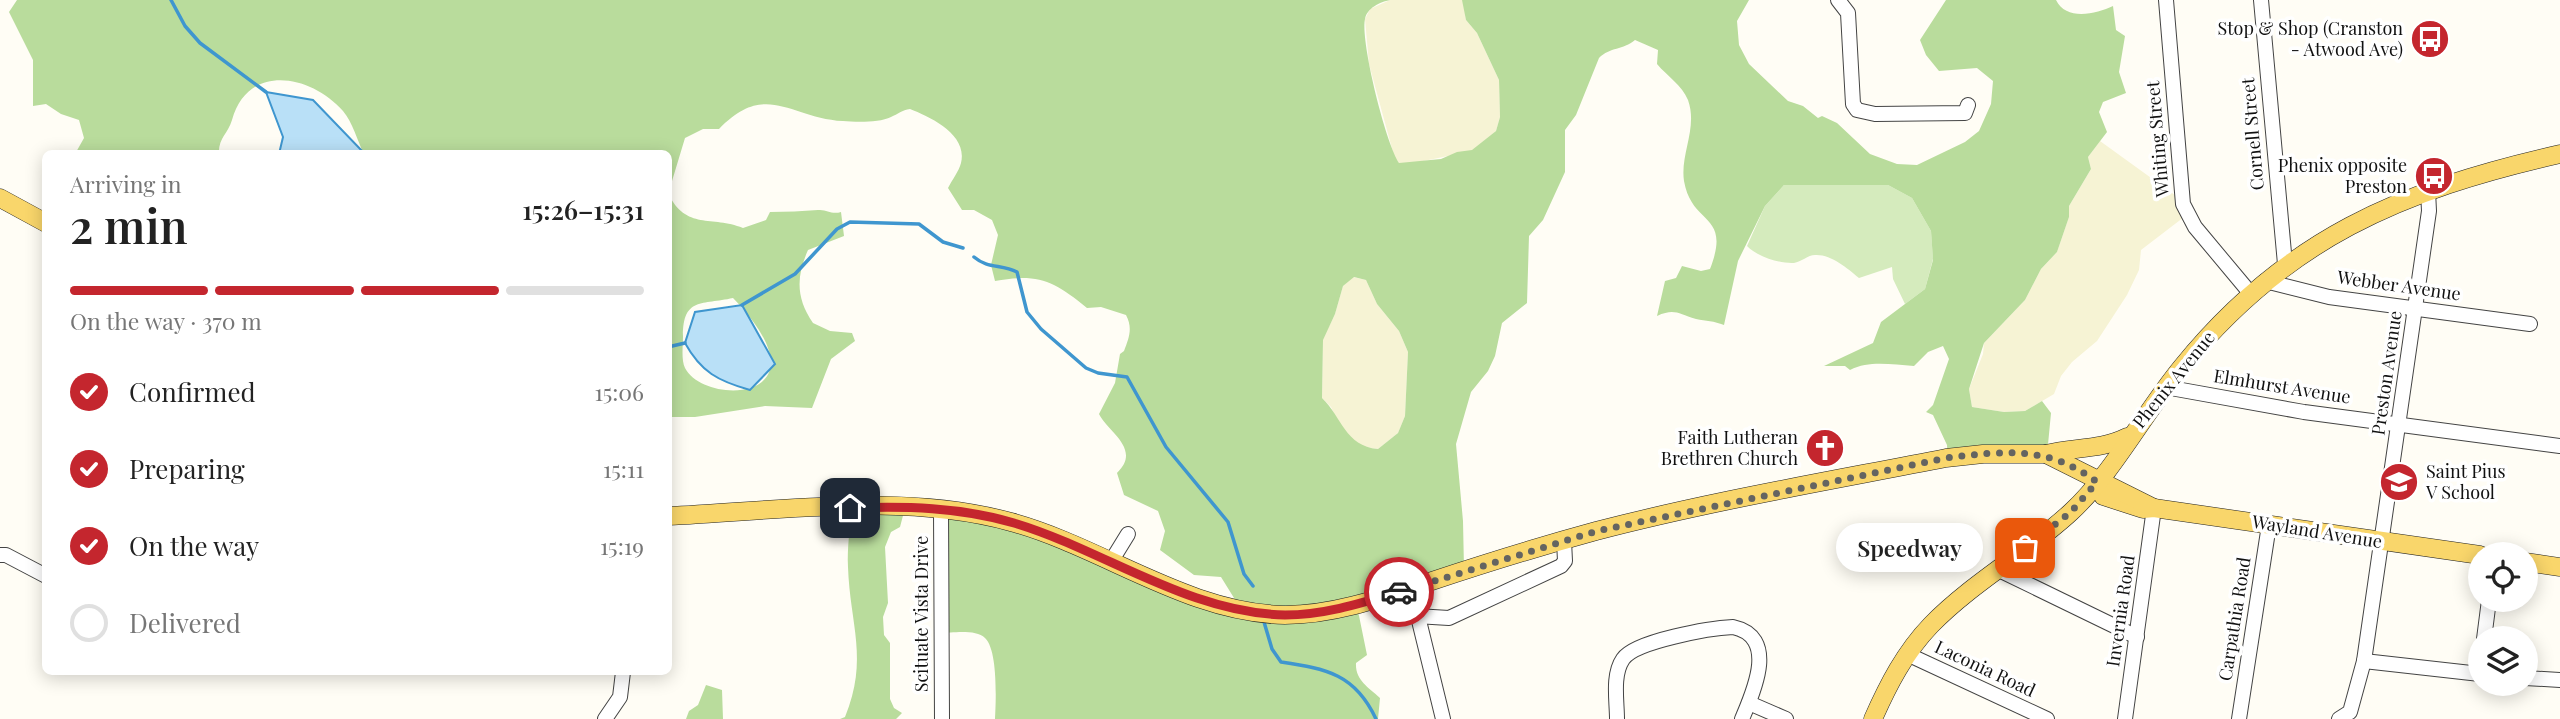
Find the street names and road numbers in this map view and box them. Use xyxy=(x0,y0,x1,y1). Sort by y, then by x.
street label: Cornell Street xyxy=(2235,76,2269,192)
street label: Whiting Street xyxy=(2140,79,2174,199)
street label: Webber Avenue xyxy=(2335,264,2462,306)
street label: Preston Avenue xyxy=(2365,309,2407,437)
street label: Phenix Avenue xyxy=(2127,326,2220,433)
street label: Elmhurst Avenue xyxy=(2212,363,2352,409)
street label: Wayland Avenue xyxy=(2249,509,2384,553)
street label: Scituate Vista Drive xyxy=(909,536,933,692)
street label: Invernia Road xyxy=(2100,553,2140,668)
street label: Carpathia Road xyxy=(2212,555,2256,683)
street label: Laconia Road xyxy=(1931,634,2040,702)

